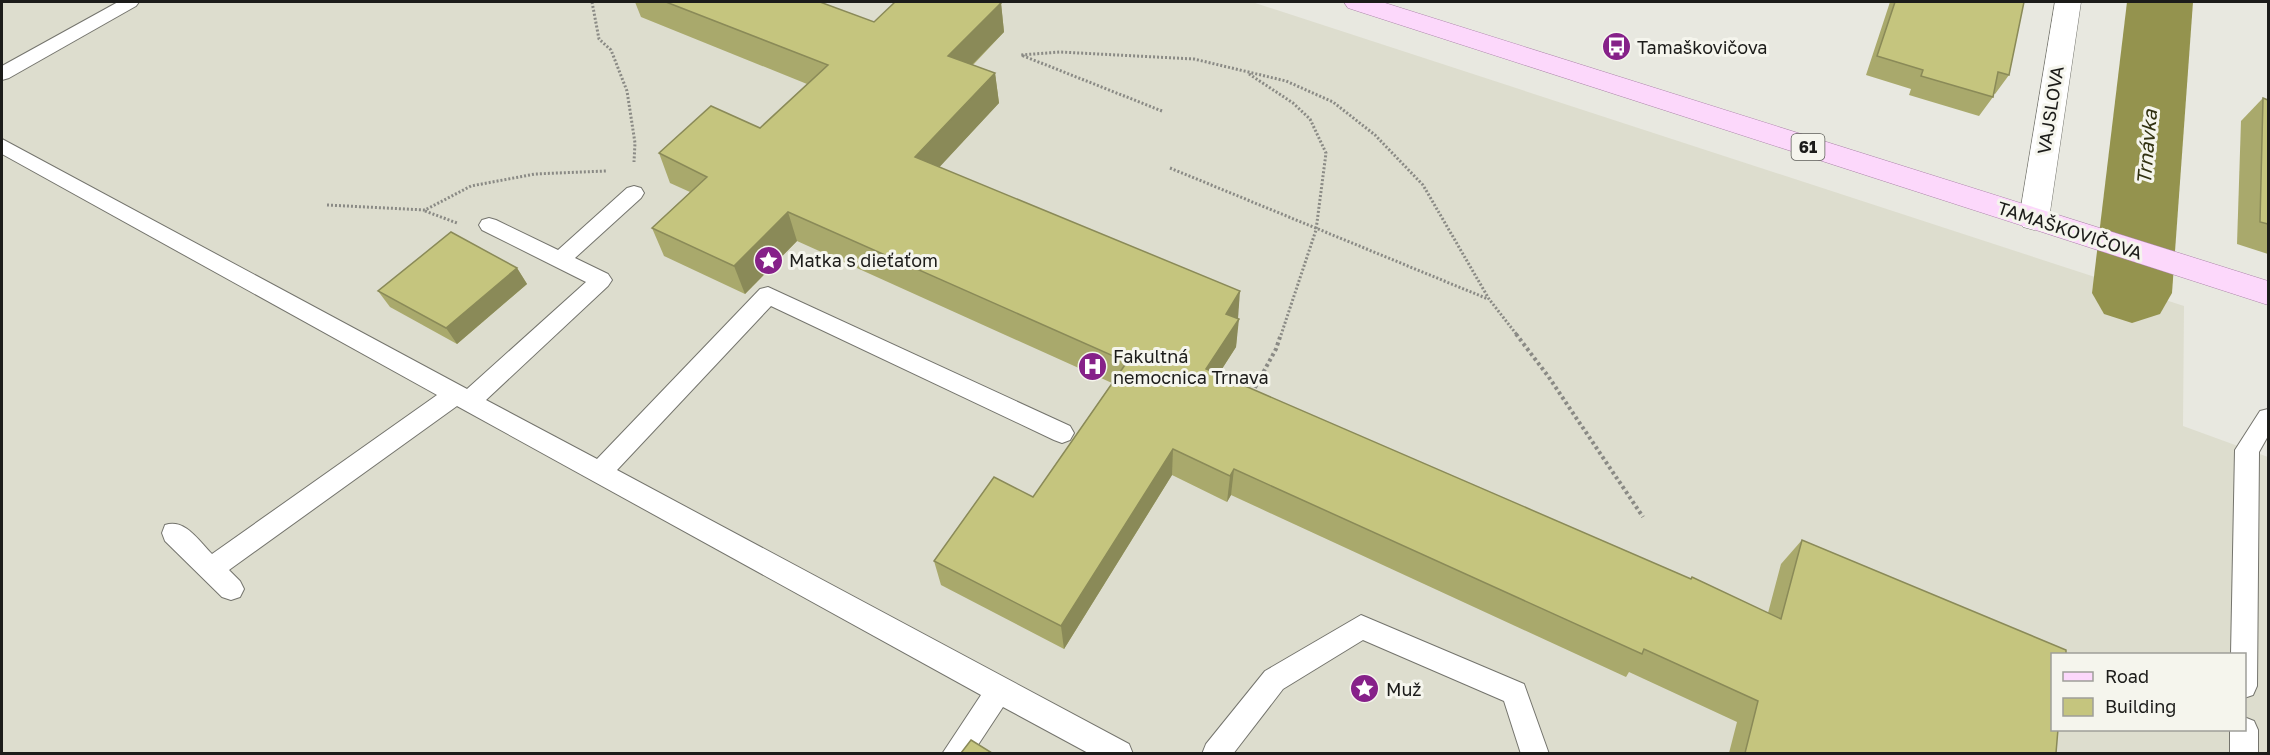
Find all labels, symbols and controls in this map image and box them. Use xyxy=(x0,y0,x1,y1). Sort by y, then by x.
bus stop icon: Tamaškovičova xyxy=(1600,31,1632,63)
place label: Tamaškovičova xyxy=(1637,36,1767,58)
street label: VAJSLOVA xyxy=(2032,64,2068,156)
water label: Trnávka xyxy=(2131,108,2161,186)
road number: 61 xyxy=(1792,134,1824,160)
street label: TAMAŠKOVIČOVA xyxy=(1995,196,2145,264)
place icon: Matka s dieťaťom xyxy=(752,244,784,276)
place label: Matka s dieťaťom xyxy=(789,249,938,271)
place label: Fakultná nemocnica Trnava xyxy=(1113,345,1269,388)
hospital icon: Fakultná nemocnica Trnava xyxy=(1076,350,1108,382)
legend xyxy=(2051,653,2246,731)
text: Road xyxy=(2105,665,2149,687)
place icon: Muž xyxy=(1349,673,1381,705)
place label: Muž xyxy=(1386,678,1422,700)
text: Building xyxy=(2105,695,2176,717)

